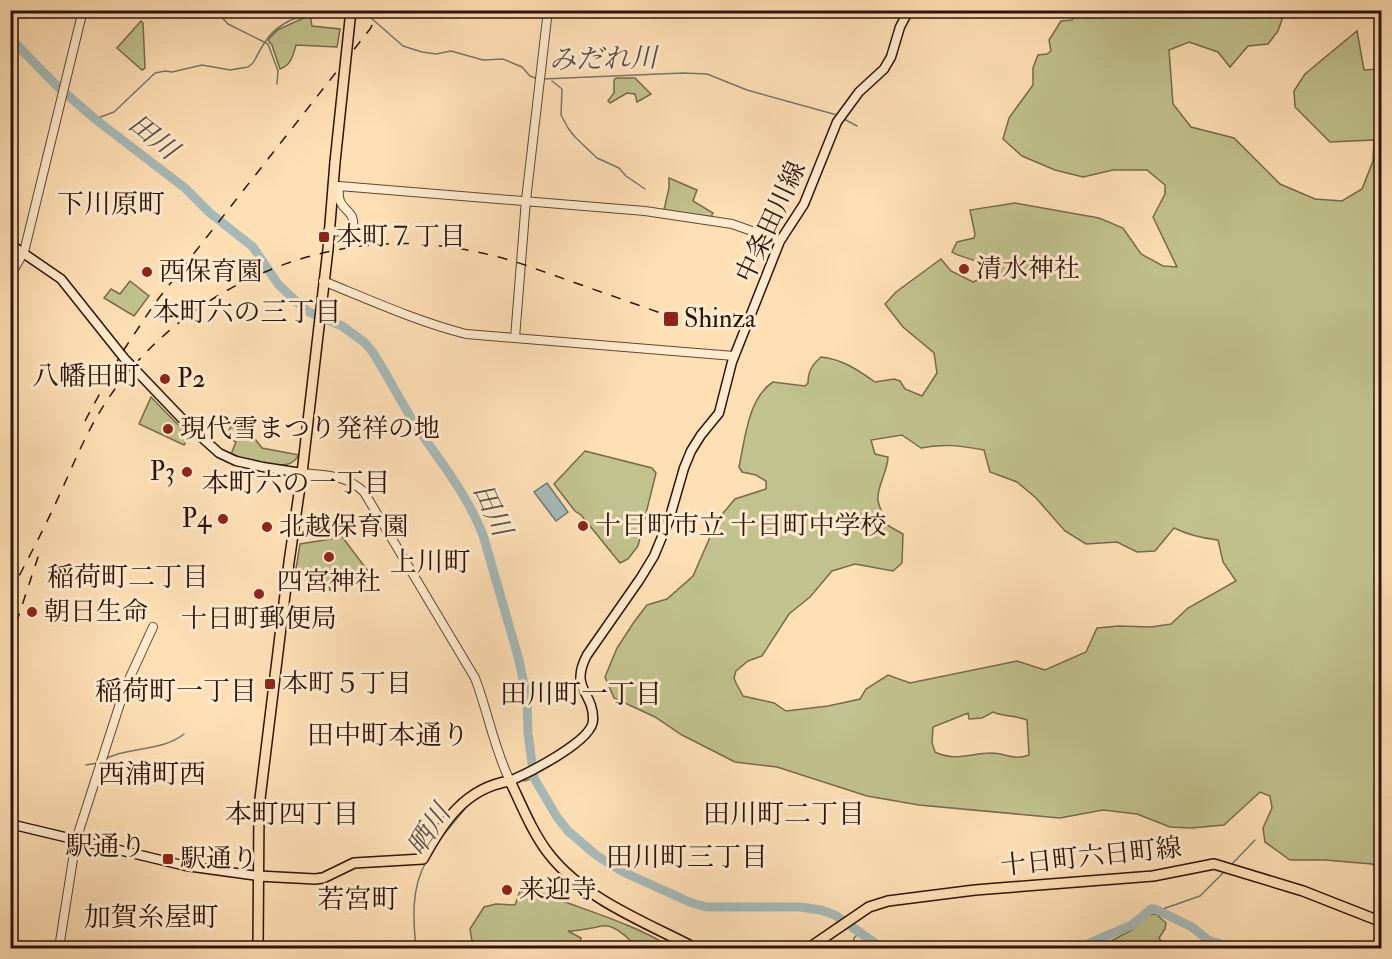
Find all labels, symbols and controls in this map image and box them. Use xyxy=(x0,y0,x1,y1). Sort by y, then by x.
water label: みだれ川 xyxy=(549,42,660,76)
water label: 田川 xyxy=(122,107,187,169)
street label: 中条田川線 xyxy=(729,156,813,288)
district label: 下川原町 xyxy=(57,188,165,221)
place label: 本町７丁目 xyxy=(336,221,466,253)
marker: 本町７丁目 xyxy=(317,230,331,244)
place label: 清水神社 xyxy=(976,253,1080,285)
place label: 西保育園 xyxy=(159,256,263,288)
marker: 清水神社 xyxy=(957,262,971,276)
marker: 西保育園 xyxy=(140,265,154,279)
district label: 本町六の三丁目 xyxy=(153,296,342,329)
place label: Shinza xyxy=(684,303,756,335)
marker: Shinza xyxy=(662,310,680,328)
district label: 八幡田町 xyxy=(32,360,140,393)
place label: P2 xyxy=(177,363,205,395)
marker: P2 xyxy=(158,372,172,386)
place label: 現代雪まつり発祥の地 xyxy=(180,413,440,445)
marker: 現代雪まつり発祥の地 xyxy=(161,422,175,436)
place label: P3 xyxy=(150,456,175,488)
marker: P3 xyxy=(180,465,194,479)
district label: 本町六の一丁目 xyxy=(202,467,391,500)
water label: 田川 xyxy=(466,479,520,544)
place label: P4 xyxy=(182,503,212,535)
place label: 十日町市立 十日町中学校 xyxy=(595,510,886,542)
place label: 北越保育園 xyxy=(279,511,409,543)
marker: P4 xyxy=(216,512,230,526)
marker: 十日町市立 十日町中学校 xyxy=(576,519,590,533)
marker: 北越保育園 xyxy=(260,520,274,534)
district label: 上川町 xyxy=(390,546,471,579)
marker: 四宮神社 xyxy=(322,550,336,564)
district label: 稲荷町二丁目 xyxy=(47,561,209,594)
place label: 四宮神社 xyxy=(277,566,381,598)
marker: 十日町郵便局 xyxy=(252,587,266,601)
place label: 朝日生命 xyxy=(44,596,148,628)
place label: 十日町郵便局 xyxy=(181,603,337,635)
marker: 朝日生命 xyxy=(25,605,39,619)
place label: 本町５丁目 xyxy=(282,668,412,700)
district label: 稲荷町一丁目 xyxy=(95,675,257,708)
marker: 本町５丁目 xyxy=(263,677,277,691)
district label: 田川町一丁目 xyxy=(500,678,662,711)
district label: 田中町本通り xyxy=(307,719,469,752)
district label: 西浦町西 xyxy=(98,758,206,791)
water label: 晒川 xyxy=(400,796,459,862)
district label: 本町四丁目 xyxy=(225,798,360,831)
district label: 田川町二丁目 xyxy=(703,798,865,831)
district label: 駅通り xyxy=(66,830,147,863)
street label: 十日町六日町線 xyxy=(999,832,1183,882)
district label: 田川町三丁目 xyxy=(606,841,768,874)
place label: 駅通り xyxy=(180,843,258,875)
marker: 駅通り xyxy=(161,852,175,866)
place label: 来迎寺 xyxy=(519,874,597,906)
district label: 若宮町 xyxy=(318,883,399,916)
marker: 来迎寺 xyxy=(500,883,514,897)
district label: 加賀糸屋町 xyxy=(84,901,219,934)

